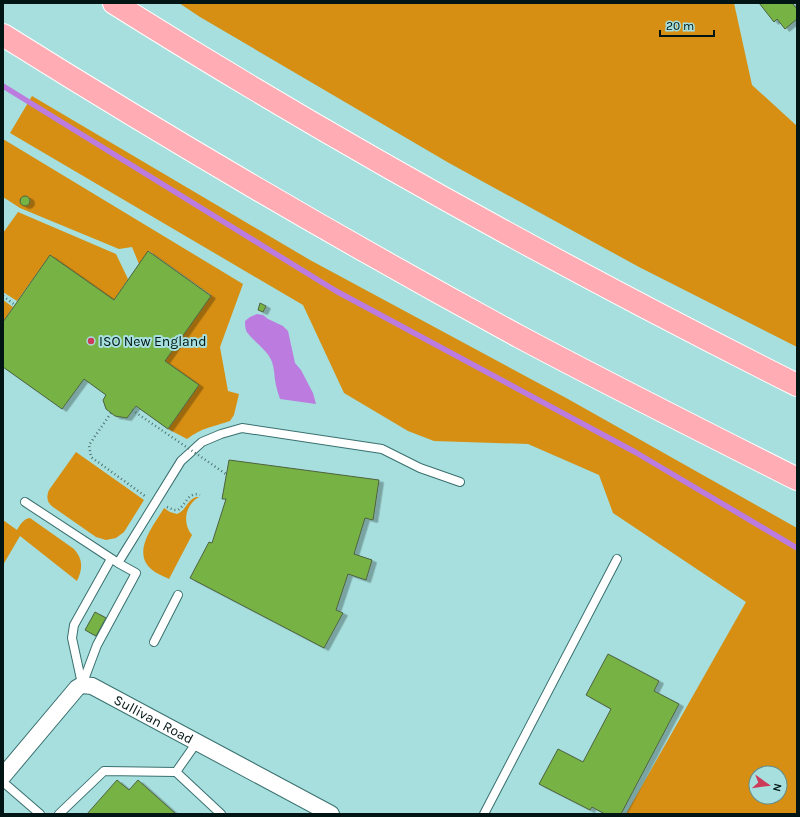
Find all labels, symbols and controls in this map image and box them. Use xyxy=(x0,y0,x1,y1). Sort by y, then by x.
scale bar xyxy=(660,12,714,38)
text: 20 m xyxy=(666,19,694,33)
place label: ISO New England xyxy=(99,333,207,350)
marker: ISO New England xyxy=(86,336,96,346)
street label: Sullivan Road xyxy=(111,691,196,748)
north arrow xyxy=(748,765,788,805)
text: N xyxy=(770,782,784,793)

